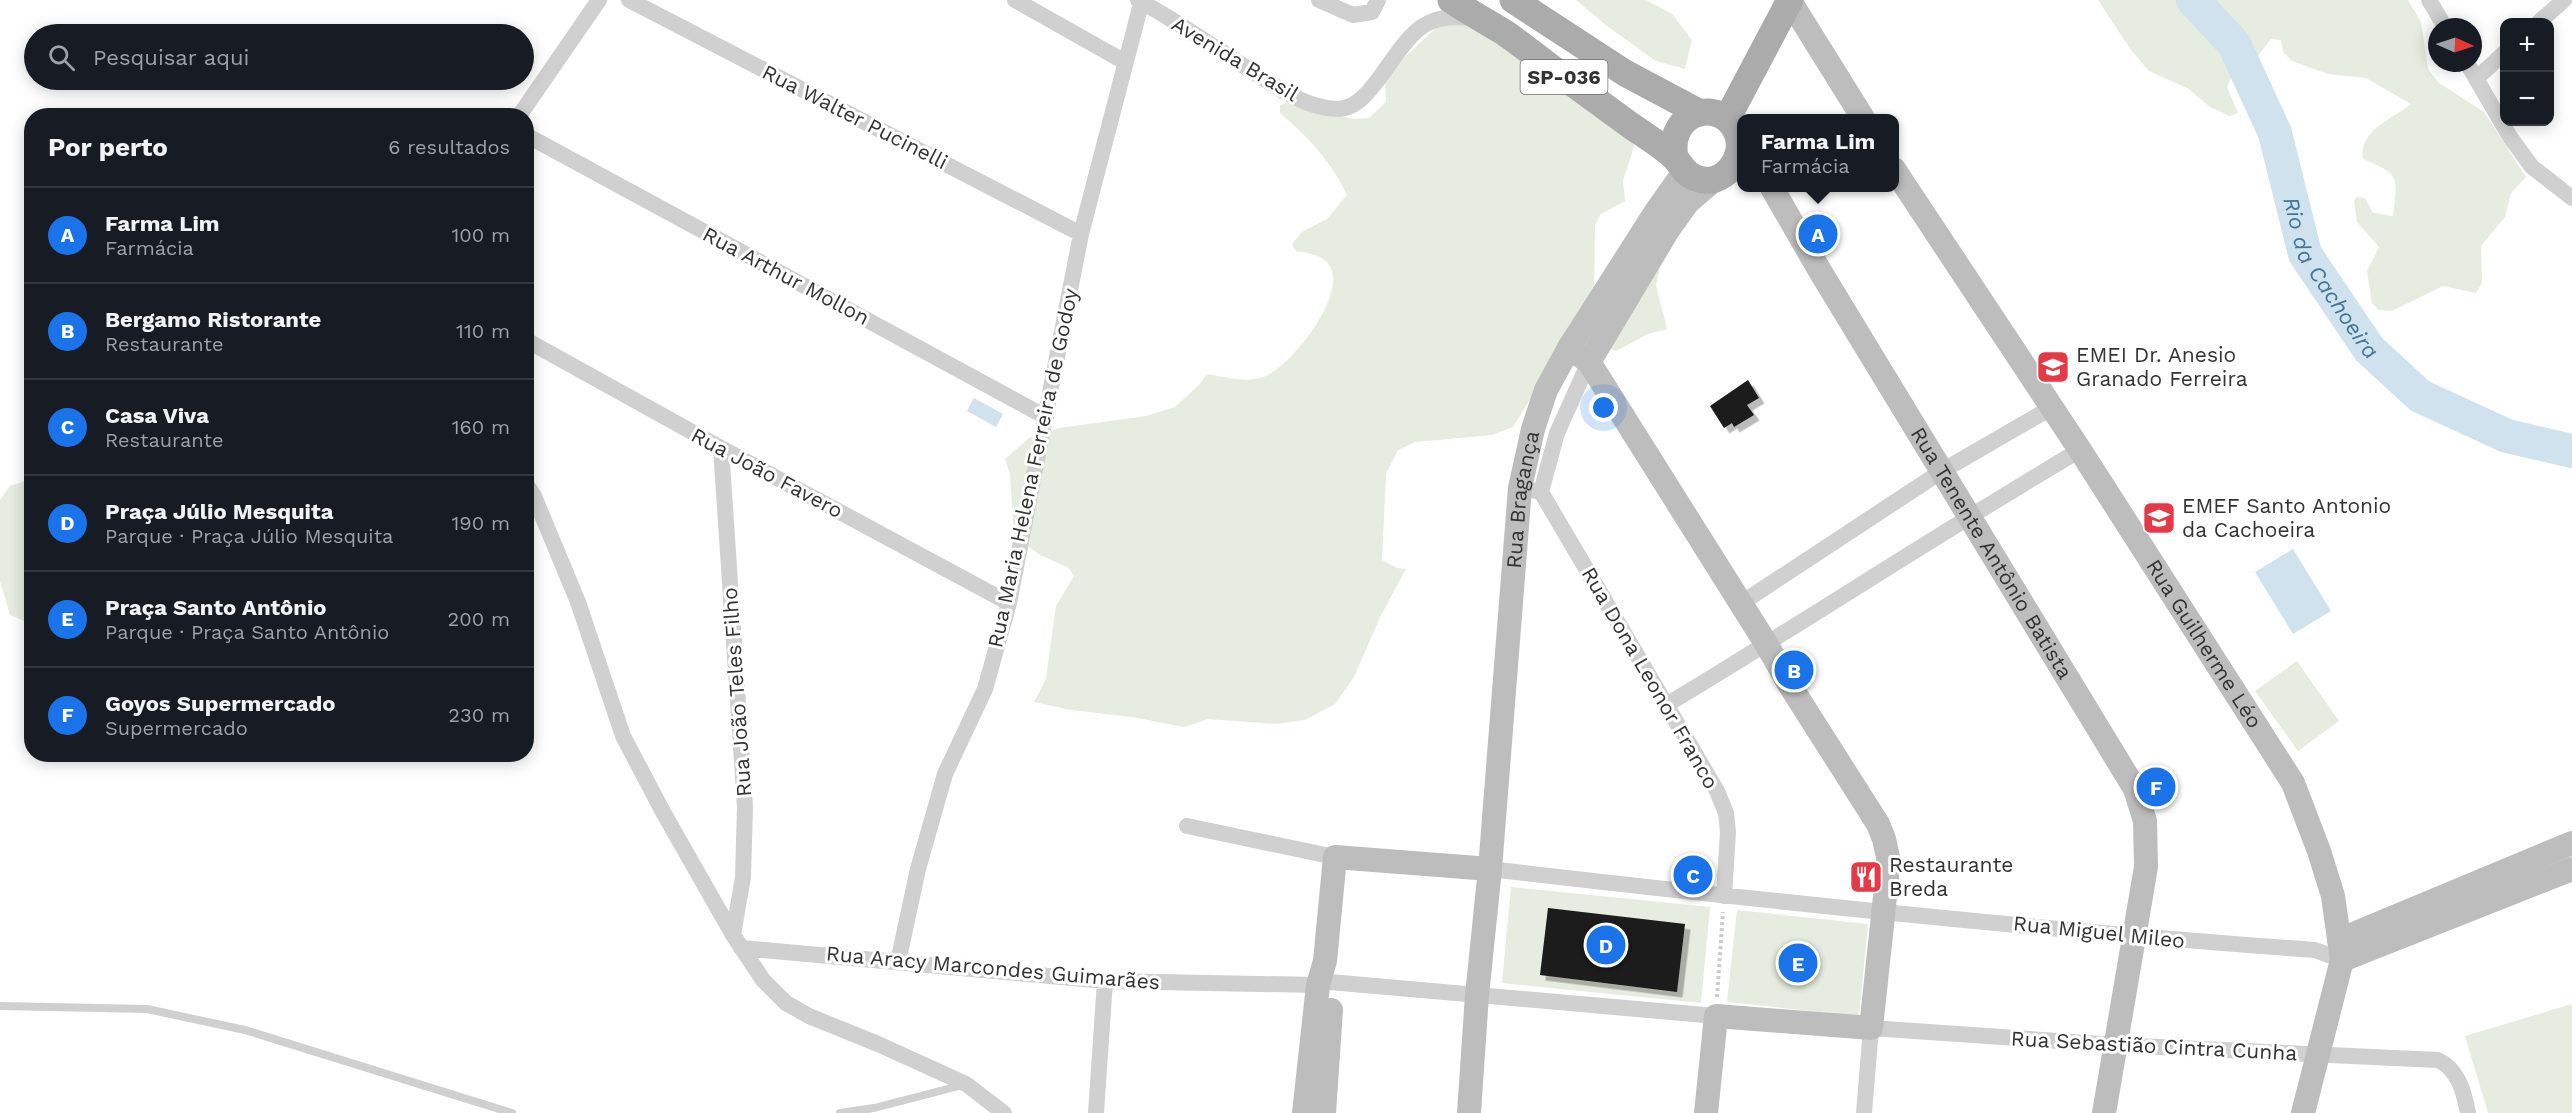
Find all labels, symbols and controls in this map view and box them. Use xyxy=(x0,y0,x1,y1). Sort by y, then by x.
street label: Avenida Brasil xyxy=(1167,11,1304,107)
north arrow xyxy=(2428,18,2482,72)
map controls xyxy=(2500,18,2554,126)
button: + xyxy=(2500,18,2554,72)
search box xyxy=(24,24,534,90)
icon: search xyxy=(45,41,78,74)
text: Pesquisar aqui xyxy=(93,45,249,70)
street label: Rua Walter Pucinelli xyxy=(758,59,952,174)
road number: SP-036 xyxy=(1520,60,1608,94)
button: − xyxy=(2500,72,2554,126)
popup xyxy=(1737,114,1899,192)
text: Farma Lim xyxy=(1761,129,1875,154)
text: Por perto xyxy=(48,132,168,162)
text: 6 resultados xyxy=(388,135,510,159)
text: Farmácia xyxy=(1761,154,1850,178)
water label: Rio da Cachoeira xyxy=(2278,195,2383,364)
text: Farma Lim xyxy=(105,211,220,236)
pin: A xyxy=(1798,212,1838,256)
street label: Rua Arthur Mollon xyxy=(699,221,874,330)
text: A xyxy=(61,223,74,247)
text: 100 m xyxy=(451,223,510,247)
text: Farmácia xyxy=(105,236,194,260)
street label: Rua Maria Helena Ferreira de Godoy xyxy=(982,286,1083,650)
text: Bergamo Ristorante xyxy=(105,307,321,332)
text: B xyxy=(61,319,74,343)
text: 110 m xyxy=(456,319,510,343)
text: Restaurante xyxy=(105,332,223,356)
place label: EMEI Dr. Anesio Granado Ferreira xyxy=(2076,342,2248,391)
school or university icon: EMEI Dr. Anesio Granado Ferreira xyxy=(2035,349,2071,385)
your location xyxy=(1589,393,1618,422)
text: Casa Viva xyxy=(105,403,209,428)
text: C xyxy=(61,415,74,439)
text: 160 m xyxy=(452,415,510,439)
street label: Rua João Favero xyxy=(687,422,847,523)
street label: Rua Tenente Antônio Batista xyxy=(1906,422,2078,683)
text: Restaurante xyxy=(105,428,223,452)
street label: Rua Bragança xyxy=(1501,428,1544,569)
place label: EMEF Santo Antonio da Cachoeira xyxy=(2182,493,2391,542)
text: Praça Júlio Mesquita xyxy=(105,499,334,524)
school or university icon: EMEF Santo Antonio da Cachoeira xyxy=(2141,500,2177,536)
text: D xyxy=(60,511,75,535)
text: 190 m xyxy=(452,511,510,535)
text: Parque · Praça Júlio Mesquita xyxy=(105,524,393,548)
street label: Rua Guilherme Léo xyxy=(2141,554,2268,733)
street label: Rua Dona Leonor Franco xyxy=(1577,562,1724,793)
street label: Rua João Teles Filho xyxy=(717,586,756,798)
text: Praça Santo Antônio xyxy=(105,595,327,620)
text: E xyxy=(61,607,74,631)
text: 200 m xyxy=(448,607,510,631)
text: Parque · Praça Santo Antônio xyxy=(105,620,389,644)
pin: B xyxy=(1774,648,1814,692)
text: Goyos Supermercado xyxy=(105,691,335,716)
text: F xyxy=(61,703,74,727)
text: 230 m xyxy=(448,703,510,727)
text: Supermercado xyxy=(105,716,248,740)
pin: F xyxy=(2136,764,2176,810)
pin: C xyxy=(1674,852,1712,898)
place label: Restaurante Breda xyxy=(1889,852,2013,901)
restaurant icon: Restaurante Breda xyxy=(1848,859,1884,895)
street label: Rua Miguel Mileo xyxy=(2012,910,2186,953)
pin: D xyxy=(1586,922,1626,968)
street label: Rua Aracy Marcondes Guimarães xyxy=(825,940,1161,995)
pin: E xyxy=(1778,940,1818,986)
street label: Rua Sebastião Cintra Cunha xyxy=(2010,1026,2298,1065)

